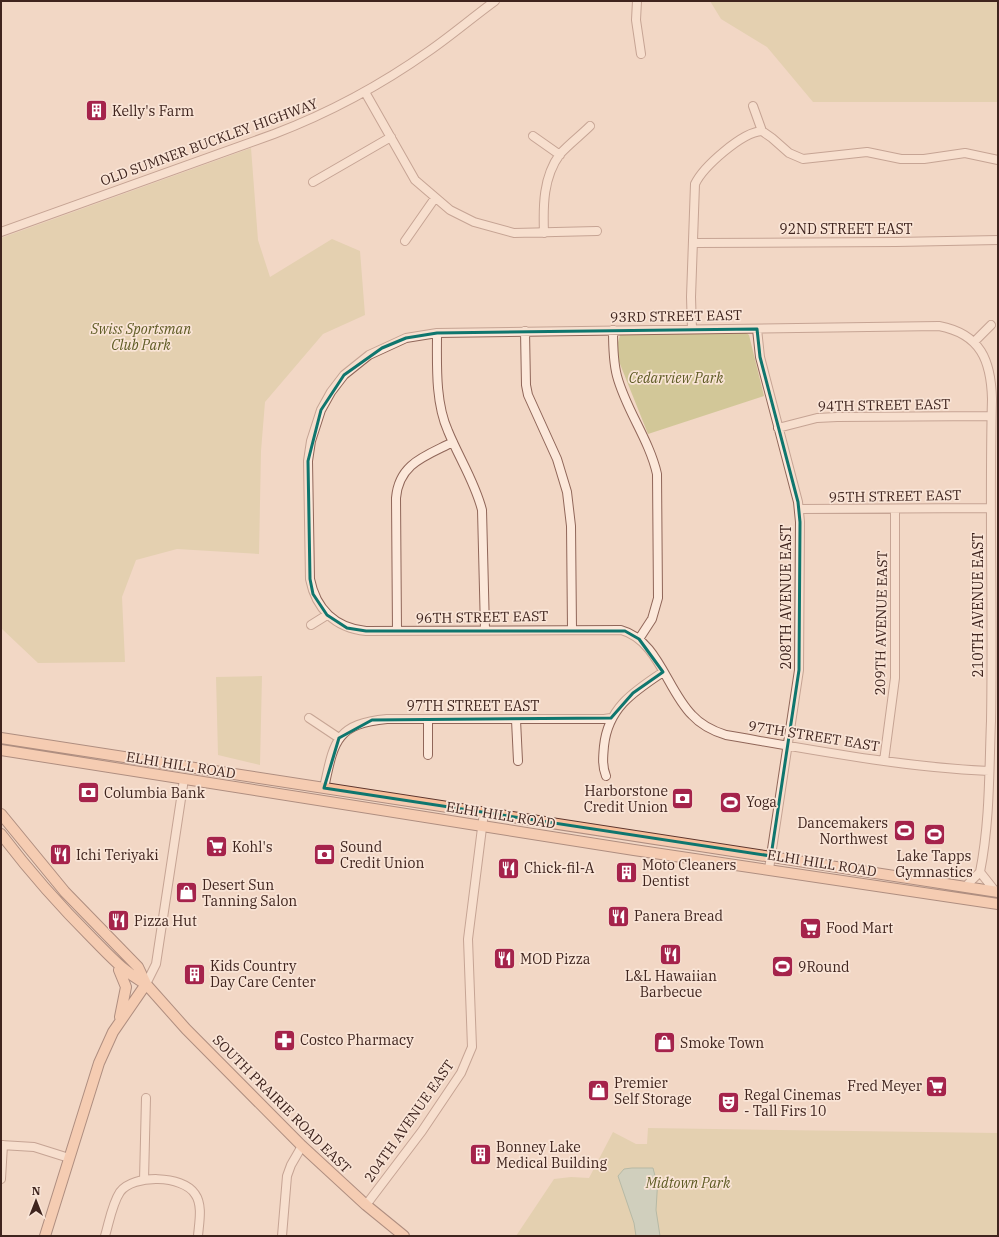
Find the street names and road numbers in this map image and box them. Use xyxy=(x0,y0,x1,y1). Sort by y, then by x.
street label: OLD SUMNER BUCKLEY HIGHWAY xyxy=(98,94,320,190)
street label: 92ND STREET EAST xyxy=(779,220,913,238)
street label: 93RD STREET EAST xyxy=(610,306,742,326)
street label: 94TH STREET EAST xyxy=(817,395,951,415)
street label: 95TH STREET EAST xyxy=(828,486,962,506)
street label: 208TH AVENUE EAST xyxy=(777,525,795,669)
street label: 210TH AVENUE EAST xyxy=(969,533,987,677)
street label: 209TH AVENUE EAST xyxy=(871,550,891,696)
street label: 96TH STREET EAST xyxy=(415,607,549,627)
street label: 97TH STREET EAST xyxy=(407,697,539,715)
street label: 97TH STREET EAST xyxy=(747,717,881,755)
street label: ELHI HILL ROAD xyxy=(125,747,237,783)
street label: ELHI HILL ROAD xyxy=(445,797,557,833)
street label: ELHI HILL ROAD xyxy=(766,845,878,881)
street label: SOUTH PRAIRIE ROAD EAST xyxy=(209,1031,355,1177)
street label: 204TH AVENUE EAST xyxy=(360,1056,458,1186)

